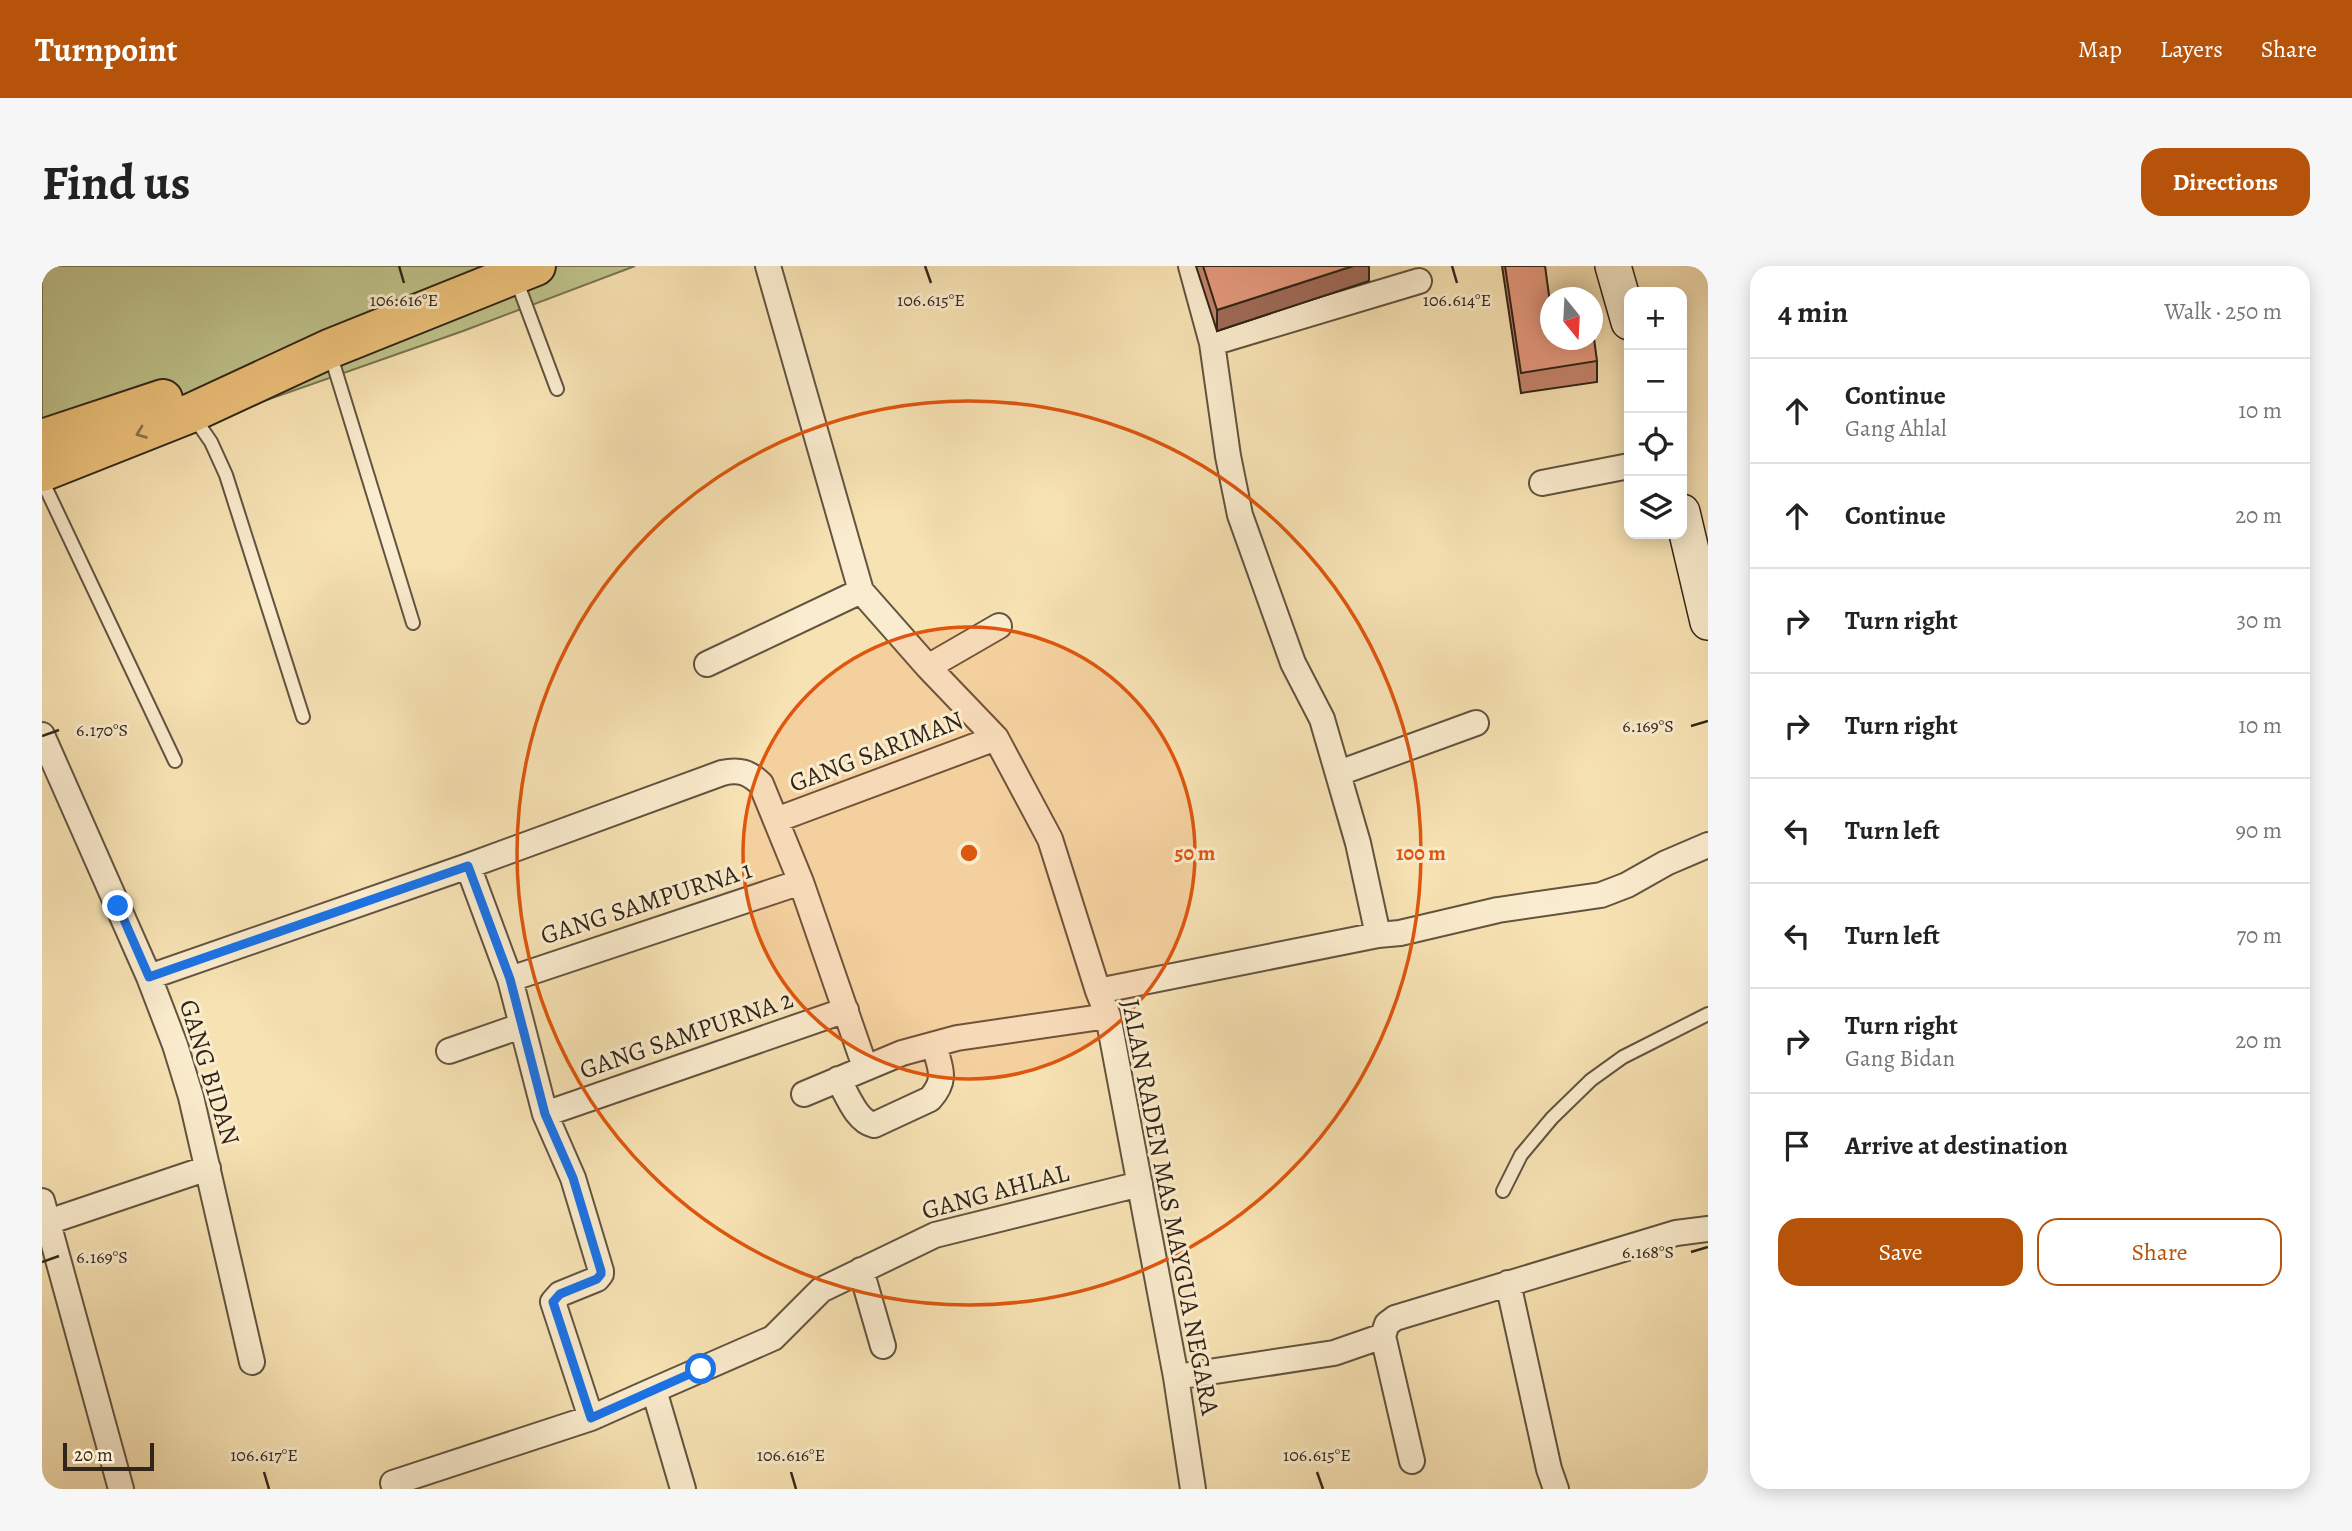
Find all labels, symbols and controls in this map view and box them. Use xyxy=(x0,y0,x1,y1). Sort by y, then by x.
text: Turnpoint xyxy=(35,27,177,72)
text: Map xyxy=(2078,33,2122,65)
text: Layers xyxy=(2160,33,2223,65)
text: Share xyxy=(2261,33,2317,65)
button: Directions xyxy=(2141,148,2310,216)
text: Find us xyxy=(42,149,190,216)
north arrow xyxy=(1540,287,1603,350)
map controls xyxy=(1624,287,1687,539)
button: + xyxy=(1624,287,1687,350)
text: 106.616°E xyxy=(370,288,438,312)
text: 106.615°E xyxy=(897,288,965,312)
text: 106.614°E xyxy=(1423,288,1491,312)
text: 4 min xyxy=(1778,292,1848,332)
text: Walk · 250 m xyxy=(2164,296,2282,327)
button: − xyxy=(1624,350,1687,413)
text: Continue xyxy=(1845,378,1946,413)
icon: ahead xyxy=(1778,392,1816,430)
text: 10 m xyxy=(2238,395,2282,426)
button: locate xyxy=(1624,413,1687,476)
text: Gang Ahlal xyxy=(1845,413,1947,444)
one-way arrow xyxy=(135,425,147,439)
button: layers xyxy=(1624,476,1687,539)
icon: ahead xyxy=(1778,497,1816,535)
text: Continue xyxy=(1845,498,1946,533)
text: 20 m xyxy=(2235,500,2282,531)
icon: right xyxy=(1778,602,1816,640)
text: Turn right xyxy=(1845,603,1958,638)
text: 30 m xyxy=(2236,605,2282,636)
street label: GANG SARIMAN xyxy=(784,702,968,801)
icon: right xyxy=(1778,707,1816,745)
text: Turn right xyxy=(1845,708,1958,743)
text: 10 m xyxy=(2238,710,2282,741)
text: 6.169°S xyxy=(1622,714,1674,738)
text: 6.170°S xyxy=(76,718,128,742)
icon: left xyxy=(1778,812,1816,850)
text: Turn left xyxy=(1845,813,1940,848)
text: 90 m xyxy=(2236,815,2282,846)
text: 50 m xyxy=(1175,839,1216,867)
text: 100 m xyxy=(1396,839,1446,867)
centre of rings xyxy=(957,841,981,865)
street label: GANG SAMPURNA 1 xyxy=(536,852,756,953)
route end xyxy=(102,890,133,921)
icon: left xyxy=(1778,917,1816,955)
text: Turn left xyxy=(1845,918,1940,953)
text: 70 m xyxy=(2236,920,2282,951)
street label: GANG SAMPURNA 2 xyxy=(575,982,798,1087)
street label: GANG BIDAN xyxy=(171,995,248,1149)
street label: JALAN RADEN MAS MAYGUA NEGARA xyxy=(1113,996,1228,1419)
text: Turn right xyxy=(1845,1008,1958,1043)
icon: right xyxy=(1778,1022,1816,1060)
text: 20 m xyxy=(2235,1025,2282,1056)
text: Gang Bidan xyxy=(1845,1043,1955,1074)
icon: arrive xyxy=(1778,1127,1816,1165)
text: Arrive at destination xyxy=(1845,1128,2068,1163)
street label: GANG AHLAL xyxy=(918,1155,1073,1228)
button: Save xyxy=(1778,1218,2023,1286)
button: Share xyxy=(2037,1218,2282,1286)
text: 6.168°S xyxy=(1622,1240,1674,1264)
text: 6.169°S xyxy=(76,1245,128,1269)
route start xyxy=(685,1353,716,1384)
scale bar xyxy=(63,1440,154,1472)
text: 20 m xyxy=(74,1442,113,1468)
text: 106.617°E xyxy=(230,1443,298,1467)
text: 106.616°E xyxy=(757,1443,825,1467)
text: 106.615°E xyxy=(1283,1443,1351,1467)

